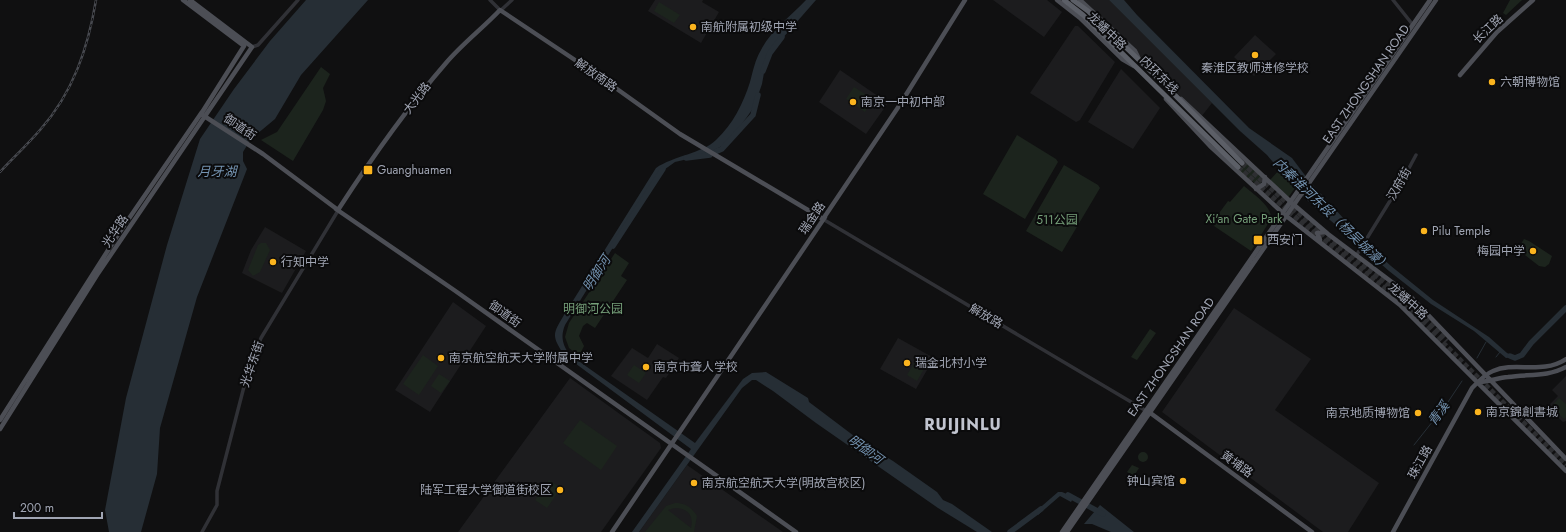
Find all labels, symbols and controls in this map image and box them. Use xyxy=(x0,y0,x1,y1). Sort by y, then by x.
street label: 龙蟠中路 xyxy=(1083,8,1131,54)
street label: 长江路 xyxy=(1469,10,1507,48)
place label: 南航附属初级中学 xyxy=(701,18,797,36)
street label: EAST ZHONGSHAN ROAD xyxy=(1318,21,1414,147)
marker: 南航附属初级中学 xyxy=(688,22,698,32)
marker: 秦淮区教师进修学校 xyxy=(1250,50,1260,60)
street label: 内环东线 xyxy=(1136,52,1182,98)
street label: 解放南路 xyxy=(571,54,621,96)
place label: 秦淮区教师进修学校 xyxy=(1201,59,1309,77)
place label: 六朝博物馆 xyxy=(1500,73,1560,91)
marker: 六朝博物馆 xyxy=(1487,77,1497,87)
street label: 大光路 xyxy=(399,78,435,118)
place label: 南京一中初中部 xyxy=(861,93,945,111)
marker: 南京一中初中部 xyxy=(848,97,858,107)
street label: 御道街 xyxy=(220,109,260,145)
water label: 内秦淮河东段（杨吴城濠） xyxy=(1269,153,1394,275)
place label: Guanghuamen xyxy=(377,161,452,179)
water label: 月牙湖 xyxy=(197,162,238,181)
marker: Guanghuamen xyxy=(362,164,374,176)
street label: 汉府街 xyxy=(1382,164,1416,204)
street label: 瑞金路 xyxy=(794,198,830,238)
park label: Xi'an Gate Park xyxy=(1206,210,1283,228)
street label: 光华路 xyxy=(97,211,133,251)
park label: 511公园 xyxy=(1036,211,1078,229)
place label: Pilu Temple xyxy=(1432,222,1490,240)
marker: Pilu Temple xyxy=(1419,226,1429,236)
place label: 西安门 xyxy=(1267,231,1303,249)
marker: 西安门 xyxy=(1252,234,1264,246)
place label: 梅园中学 xyxy=(1477,242,1525,260)
marker: 梅园中学 xyxy=(1528,246,1538,256)
water label: 明御河 xyxy=(578,249,617,295)
place label: 行知中学 xyxy=(281,253,329,271)
marker: 行知中学 xyxy=(268,257,278,267)
street label: 龙蟠中路 xyxy=(1384,278,1432,324)
street label: EAST ZHONGSHAN ROAD xyxy=(1123,294,1219,420)
street label: 御道街 xyxy=(485,296,525,332)
street label: 解放路 xyxy=(966,299,1006,333)
park label: 明御河公园 xyxy=(563,300,623,318)
street label: 光华东街 xyxy=(236,338,268,390)
place label: 南京航空航天大学附属中学 xyxy=(449,349,593,367)
marker: 南京航空航天大学附属中学 xyxy=(436,353,446,363)
place label: 瑞金北村小学 xyxy=(915,354,987,372)
place label: 南京市聋人学校 xyxy=(654,358,738,376)
marker: 瑞金北村小学 xyxy=(902,358,912,368)
marker: 南京市聋人学校 xyxy=(641,362,651,372)
water label: 青溪 xyxy=(1423,396,1455,429)
place label: 南京錦創書城 xyxy=(1486,403,1558,421)
place label: 南京地质博物馆 xyxy=(1326,404,1410,422)
marker: 南京錦創書城 xyxy=(1473,407,1483,417)
marker: 南京地质博物馆 xyxy=(1413,408,1423,418)
district label: RUIJINLU xyxy=(924,413,1002,436)
water label: 明御河 xyxy=(844,430,889,470)
street label: 珠江路 xyxy=(1403,442,1437,482)
street label: 黄埔路 xyxy=(1217,446,1257,482)
place label: 钟山宾馆 xyxy=(1127,472,1175,490)
place label: 南京航空航天大学(明故宫校区) xyxy=(702,474,865,492)
marker: 钟山宾馆 xyxy=(1178,476,1188,486)
marker: 南京航空航天大学(明故宫校区) xyxy=(689,478,699,488)
place label: 陆军工程大学御道街校区 xyxy=(420,481,552,499)
marker: 陆军工程大学御道街校区 xyxy=(555,485,565,495)
scale bar xyxy=(14,494,102,520)
text: 200 m xyxy=(20,499,54,517)

